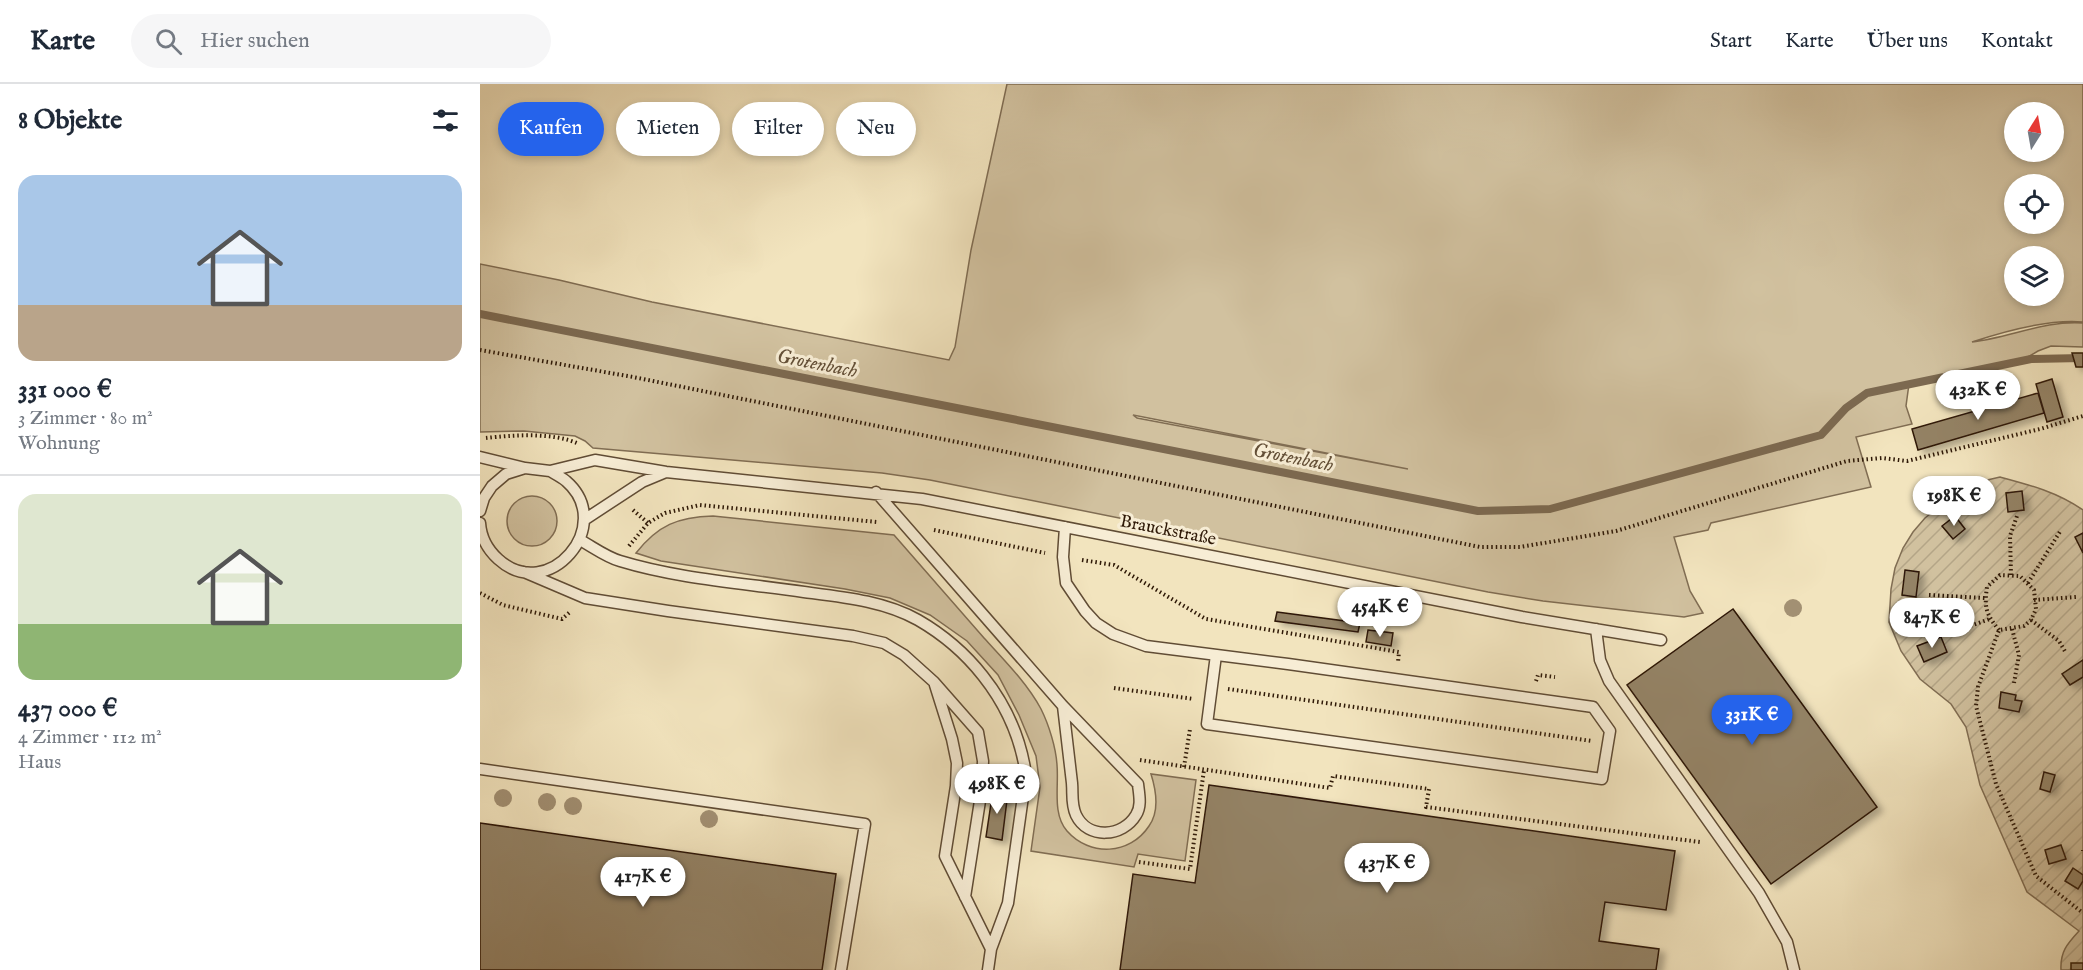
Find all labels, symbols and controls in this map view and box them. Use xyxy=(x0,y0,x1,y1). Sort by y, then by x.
search box xyxy=(131,14,551,68)
text: Karte xyxy=(30,24,95,59)
icon: search xyxy=(152,25,185,58)
text: Hier suchen xyxy=(200,27,310,55)
text: Start xyxy=(1710,28,1752,55)
text: Karte xyxy=(1785,28,1834,55)
text: Über uns xyxy=(1867,28,1948,55)
text: Kontakt xyxy=(1981,28,2053,55)
chip: Kaufen xyxy=(498,102,604,156)
chip: Mieten xyxy=(616,102,720,156)
chip: Filter xyxy=(732,102,824,156)
chip: Neu xyxy=(836,102,916,156)
north arrow xyxy=(2004,102,2064,162)
map controls xyxy=(2004,102,2064,306)
text: 8 Objekte xyxy=(18,104,122,137)
icon: filters xyxy=(429,104,462,137)
button: locate xyxy=(2004,174,2064,234)
icon: home xyxy=(186,214,294,322)
button: layers xyxy=(2004,246,2064,306)
water label: Grotenbach xyxy=(775,344,860,384)
pin: 432K € xyxy=(1929,370,2027,421)
text: 331 000 € xyxy=(18,373,112,406)
text: 432K € xyxy=(1949,377,2007,402)
text: 3 Zimmer · 80 m² xyxy=(18,406,153,431)
text: Wohnung xyxy=(18,431,100,456)
water label: Grotenbach xyxy=(1251,438,1336,478)
pin: 198K € xyxy=(1905,476,2003,527)
text: 198K € xyxy=(1927,483,1981,508)
street label: Brauckstraße xyxy=(1118,510,1218,552)
icon: home xyxy=(186,533,294,641)
pin: 454K € xyxy=(1331,587,1429,638)
text: 454K € xyxy=(1351,594,1409,619)
pin: 847K € xyxy=(1883,598,1981,649)
text: 847K € xyxy=(1904,605,1960,630)
text: 437 000 € xyxy=(18,692,118,725)
pin: 331K € xyxy=(1703,695,1801,746)
text: 331K € xyxy=(1726,702,1778,727)
text: 4 Zimmer · 112 m² xyxy=(18,725,162,750)
text: Haus xyxy=(18,750,61,775)
pin: 498K € xyxy=(948,764,1046,815)
text: 498K € xyxy=(969,771,1025,796)
pin: 437K € xyxy=(1338,843,1436,894)
text: 437K € xyxy=(1358,850,1416,875)
pin: 417K € xyxy=(594,857,692,908)
text: 417K € xyxy=(614,864,672,889)

